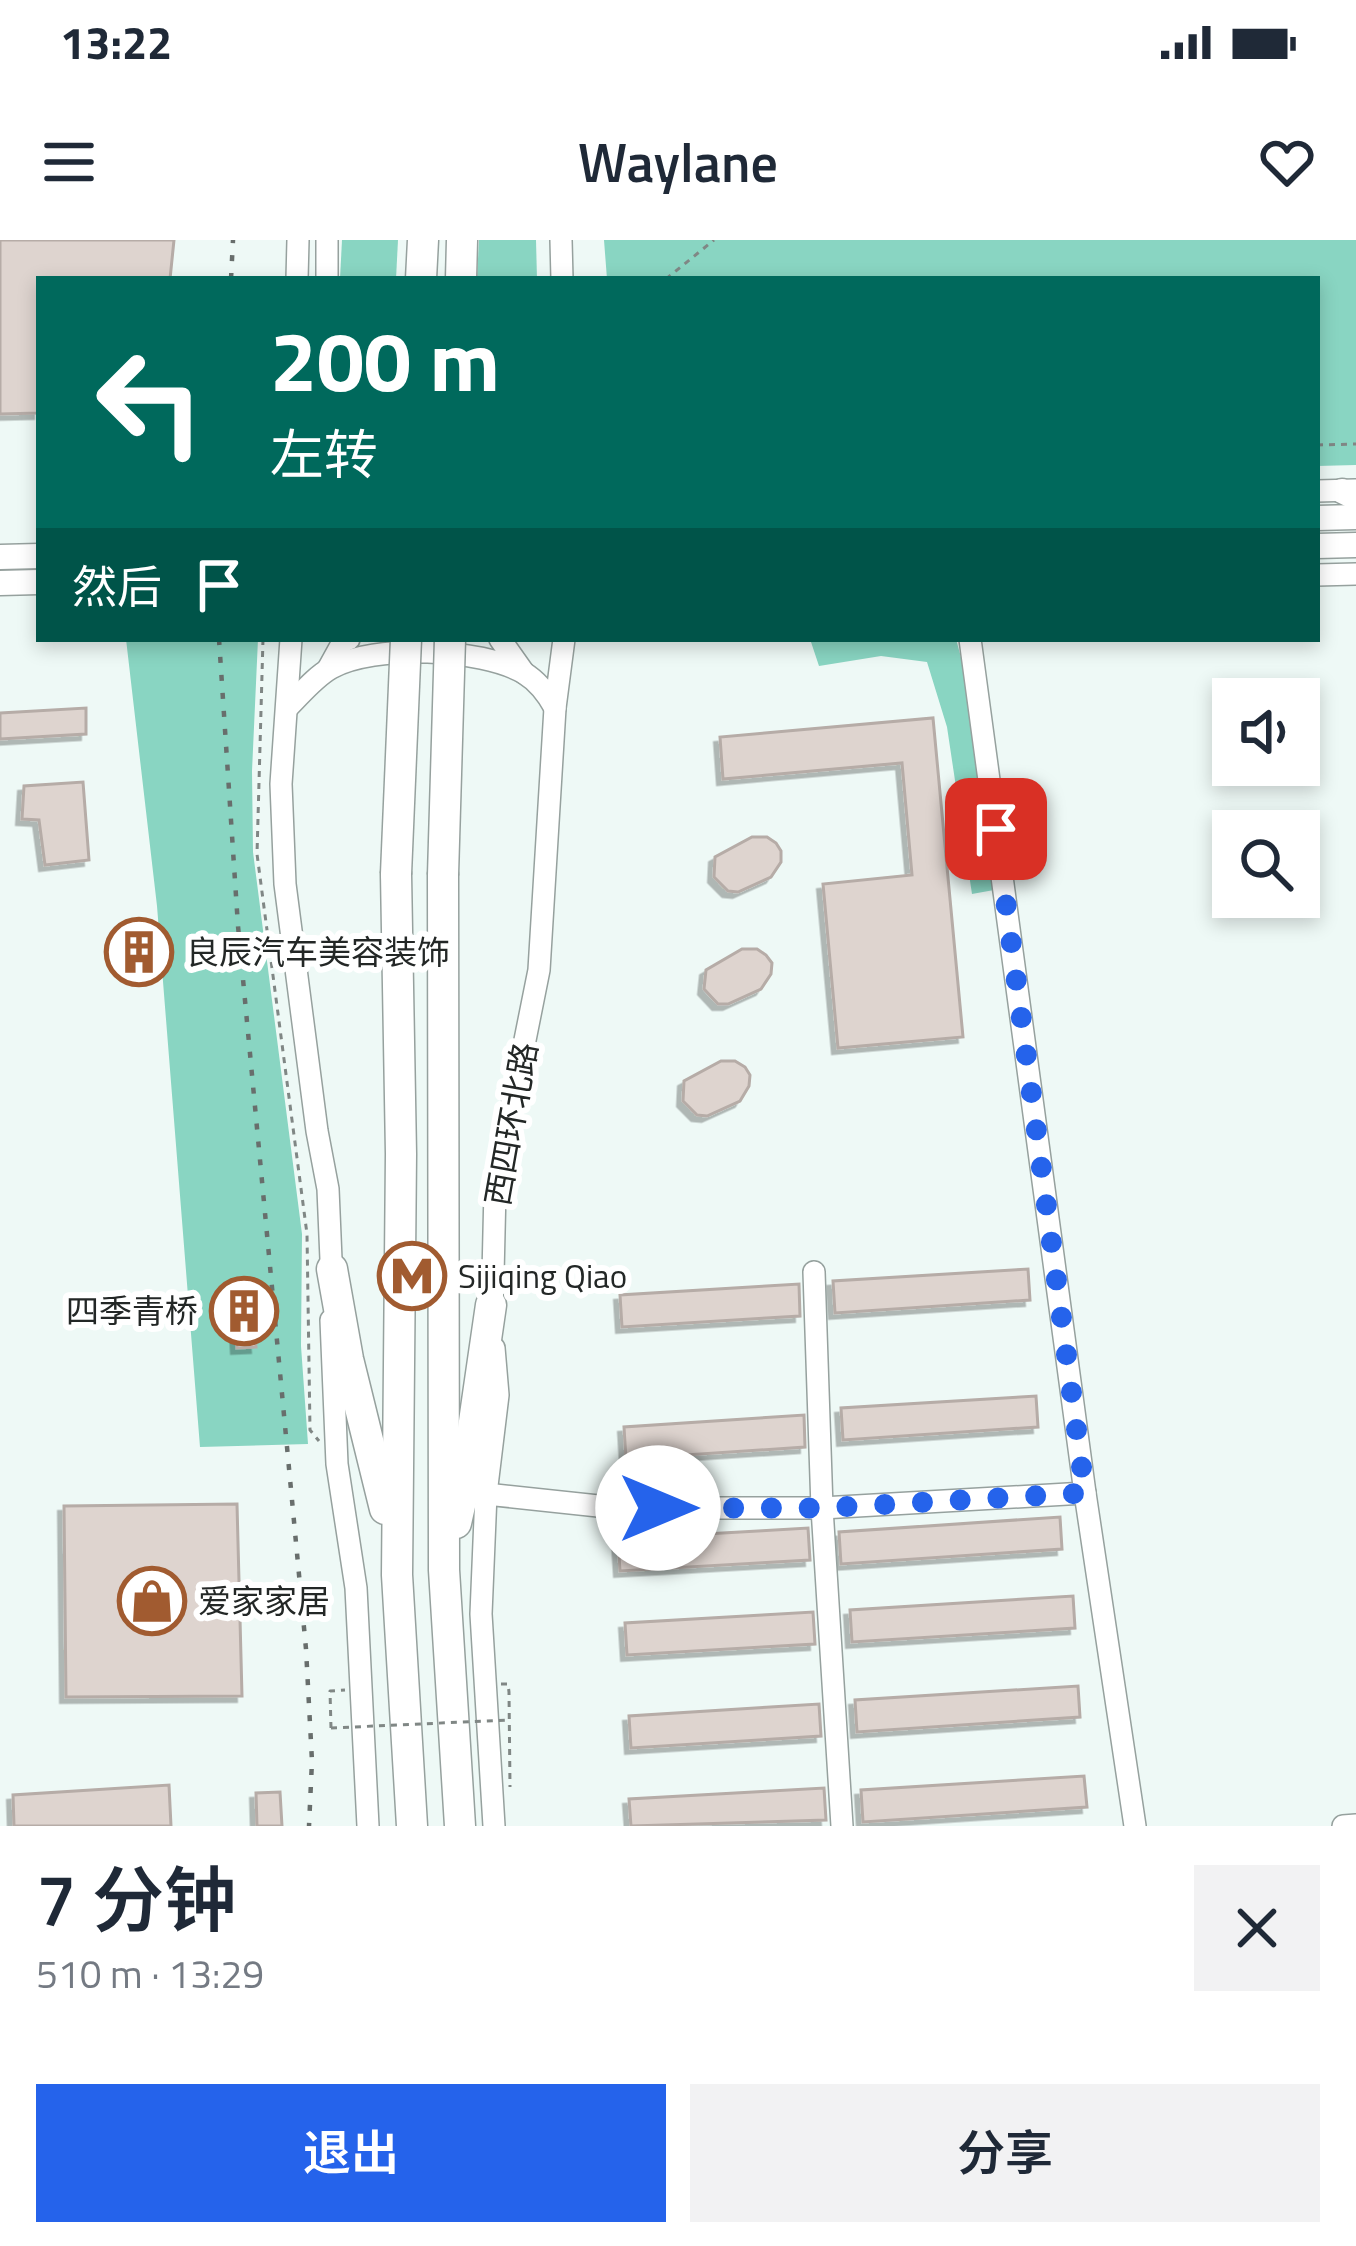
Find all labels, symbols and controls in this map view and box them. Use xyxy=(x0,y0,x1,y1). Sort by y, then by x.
text: 13:22 xyxy=(60,8,172,76)
text: Waylane xyxy=(578,121,778,203)
icon: menu xyxy=(36,129,102,195)
icon: heart xyxy=(1254,129,1320,195)
text: 200 m xyxy=(270,296,500,424)
icon: left xyxy=(72,324,228,480)
text: 左转 xyxy=(270,413,378,495)
text: 然后 xyxy=(72,552,162,620)
icon: arrive xyxy=(186,552,252,618)
map controls xyxy=(1212,678,1320,918)
button: sound xyxy=(1212,678,1320,786)
pin xyxy=(945,778,1047,880)
icon: arrive xyxy=(963,796,1029,862)
button: search xyxy=(1212,810,1320,918)
building icon: 良辰汽车美容装饰 xyxy=(104,917,174,987)
place label: 良辰汽车美容装饰 xyxy=(186,927,450,977)
street label: 西四环北路 xyxy=(472,1038,550,1210)
metro station icon: Sijiqing Qiao xyxy=(377,1241,447,1311)
place label: Sijiqing Qiao xyxy=(458,1251,627,1301)
building icon: 四季青桥 xyxy=(209,1276,279,1346)
place label: 四季青桥 xyxy=(66,1286,198,1336)
position arrow xyxy=(595,1445,721,1571)
shop icon: 爱家家居 xyxy=(117,1566,187,1636)
place label: 爱家家居 xyxy=(198,1576,330,1626)
text: 7 分钟 xyxy=(36,1844,236,1954)
button: close xyxy=(1194,1865,1320,1991)
text: 510 m · 13:29 xyxy=(36,1944,264,2003)
button: 退出 xyxy=(36,2084,666,2222)
button: 分享 xyxy=(690,2084,1320,2222)

